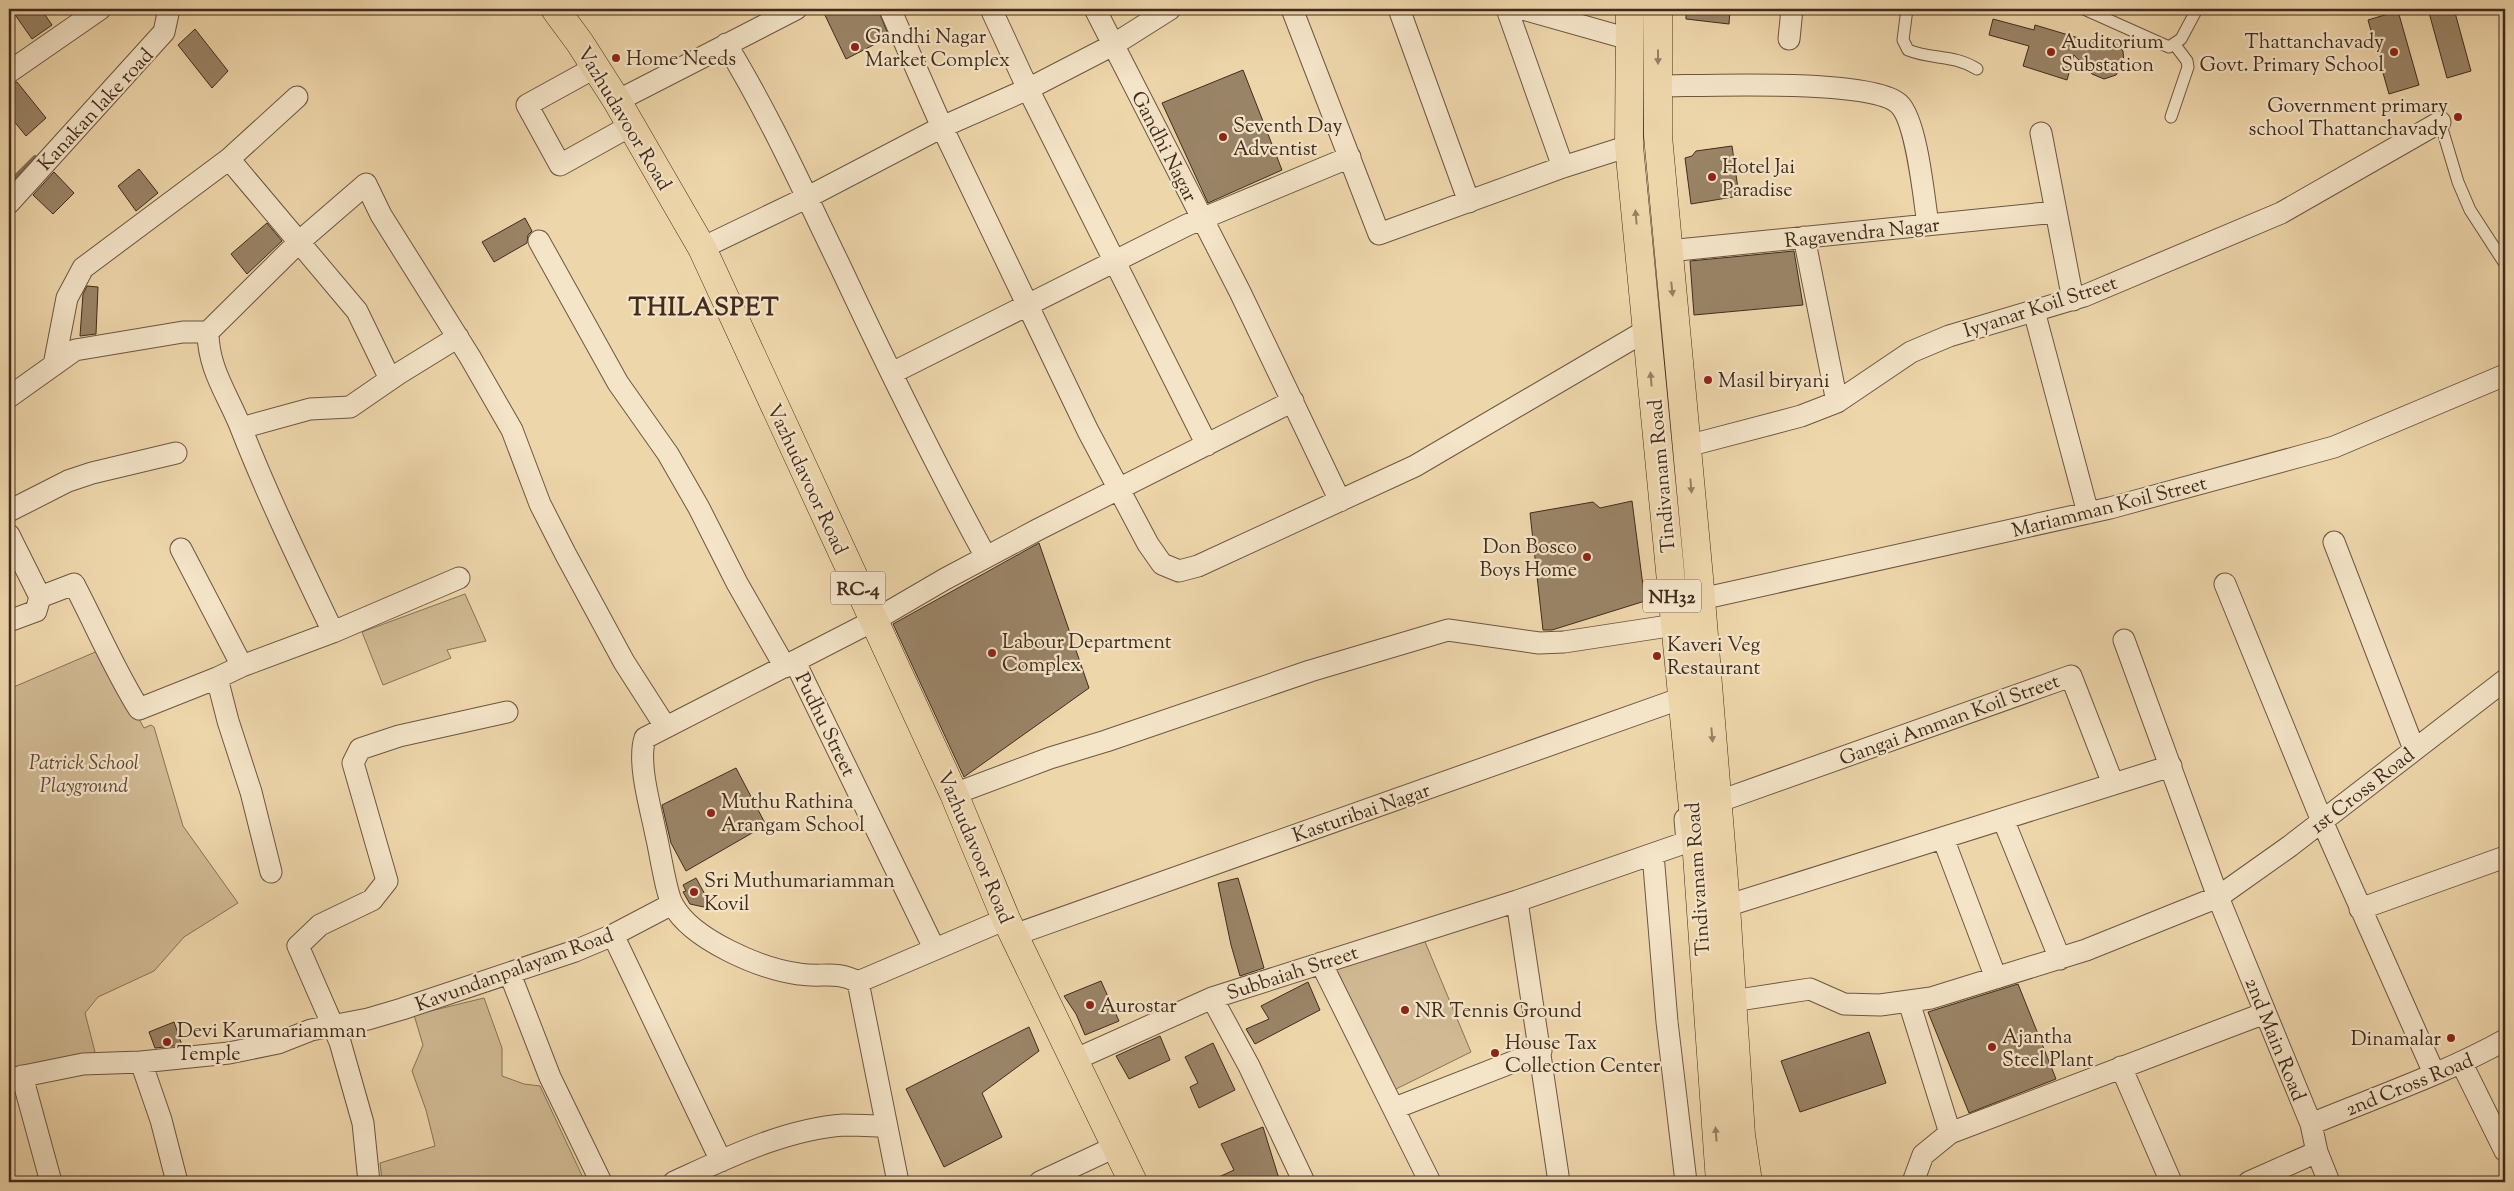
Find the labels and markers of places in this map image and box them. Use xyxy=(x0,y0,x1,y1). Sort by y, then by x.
place label: Gandhi Nagar Market Complex xyxy=(865,24,1010,76)
place label: Auditorium Substation xyxy=(2061,29,2164,81)
place label: Thattanchavady Govt. Primary School xyxy=(2200,29,2384,81)
marker: Gandhi Nagar Market Complex xyxy=(849,41,861,53)
place label: Home Needs xyxy=(626,46,736,75)
marker: Auditorium Substation xyxy=(2045,46,2057,58)
marker: Thattanchavady Govt. Primary School xyxy=(2388,46,2400,58)
marker: Home Needs xyxy=(610,52,622,64)
place label: Government primary school Thattanchavady xyxy=(2249,93,2448,145)
marker: Government primary school Thattanchavady xyxy=(2452,111,2464,123)
place label: Seventh Day Adventist xyxy=(1233,113,1342,165)
marker: Seventh Day Adventist xyxy=(1217,131,1229,143)
place label: Hotel Jai Paradise xyxy=(1722,154,1796,206)
marker: Hotel Jai Paradise xyxy=(1706,171,1718,183)
place label: Masil biryani xyxy=(1718,368,1830,397)
marker: Masil biryani xyxy=(1702,374,1714,386)
place label: Don Bosco Boys Home xyxy=(1480,534,1577,586)
marker: Don Bosco Boys Home xyxy=(1581,551,1593,563)
place label: Labour Department Complex xyxy=(1002,629,1172,681)
place label: Kaveri Veg Restaurant xyxy=(1667,632,1761,684)
marker: Labour Department Complex xyxy=(986,647,998,659)
marker: Kaveri Veg Restaurant xyxy=(1651,650,1663,662)
place label: Muthu Rathina Arangam School xyxy=(721,789,865,841)
marker: Muthu Rathina Arangam School xyxy=(705,807,717,819)
place label: Sri Muthumariamman Kovil xyxy=(704,868,895,920)
marker: Sri Muthumariamman Kovil xyxy=(688,886,700,898)
place label: Aurostar xyxy=(1100,993,1177,1022)
place label: NR Tennis Ground xyxy=(1415,998,1582,1027)
marker: Aurostar xyxy=(1084,999,1096,1011)
marker: NR Tennis Ground xyxy=(1399,1004,1411,1016)
place label: Devi Karumariamman Temple xyxy=(177,1018,367,1070)
place label: Ajantha Steel Plant xyxy=(2002,1024,2094,1076)
place label: Dinamalar xyxy=(2351,1026,2441,1055)
place label: House Tax Collection Center xyxy=(1505,1030,1661,1082)
marker: Dinamalar xyxy=(2445,1032,2457,1044)
marker: Devi Karumariamman Temple xyxy=(161,1036,173,1048)
marker: Ajantha Steel Plant xyxy=(1986,1041,1998,1053)
marker: House Tax Collection Center xyxy=(1489,1047,1501,1059)

